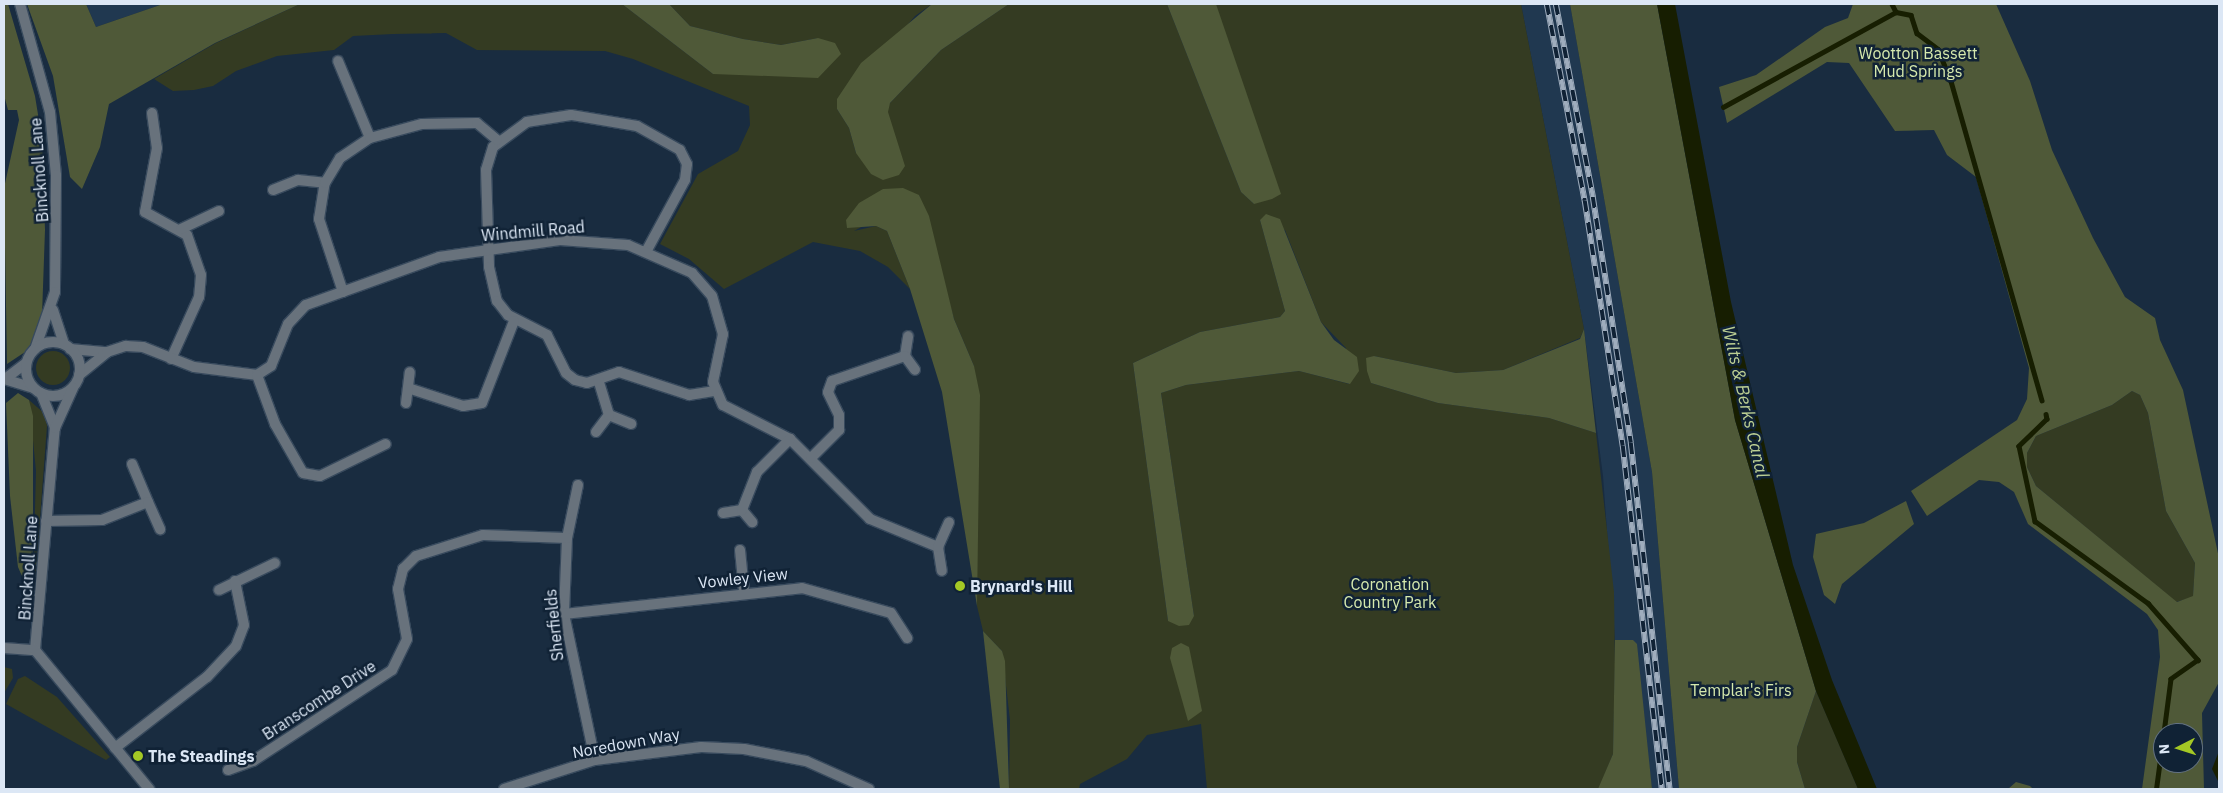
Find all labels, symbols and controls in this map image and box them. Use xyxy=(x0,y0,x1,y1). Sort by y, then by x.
park label: Wootton Bassett Mud Springs xyxy=(1858,43,1978,81)
street label: Bincknoll Lane xyxy=(26,117,52,223)
street label: Windmill Road xyxy=(480,217,586,245)
water label: Wilts & Berks Canal xyxy=(1717,324,1773,480)
street label: Bincknoll Lane xyxy=(15,515,41,621)
street label: Vowley View xyxy=(697,564,789,592)
park label: Coronation Country Park xyxy=(1344,574,1436,612)
place label: Brynard's Hill xyxy=(970,576,1072,596)
marker: Brynard's Hill xyxy=(954,580,966,592)
street label: Sherfields xyxy=(541,588,567,662)
street label: Branscombe Drive xyxy=(259,656,379,744)
park label: Templar's Firs xyxy=(1690,680,1792,700)
north arrow xyxy=(2153,723,2203,773)
street label: Noredown Way xyxy=(571,724,681,762)
text: N xyxy=(2155,743,2173,755)
place label: The Steadings xyxy=(148,746,254,766)
marker: The Steadings xyxy=(132,750,144,762)

